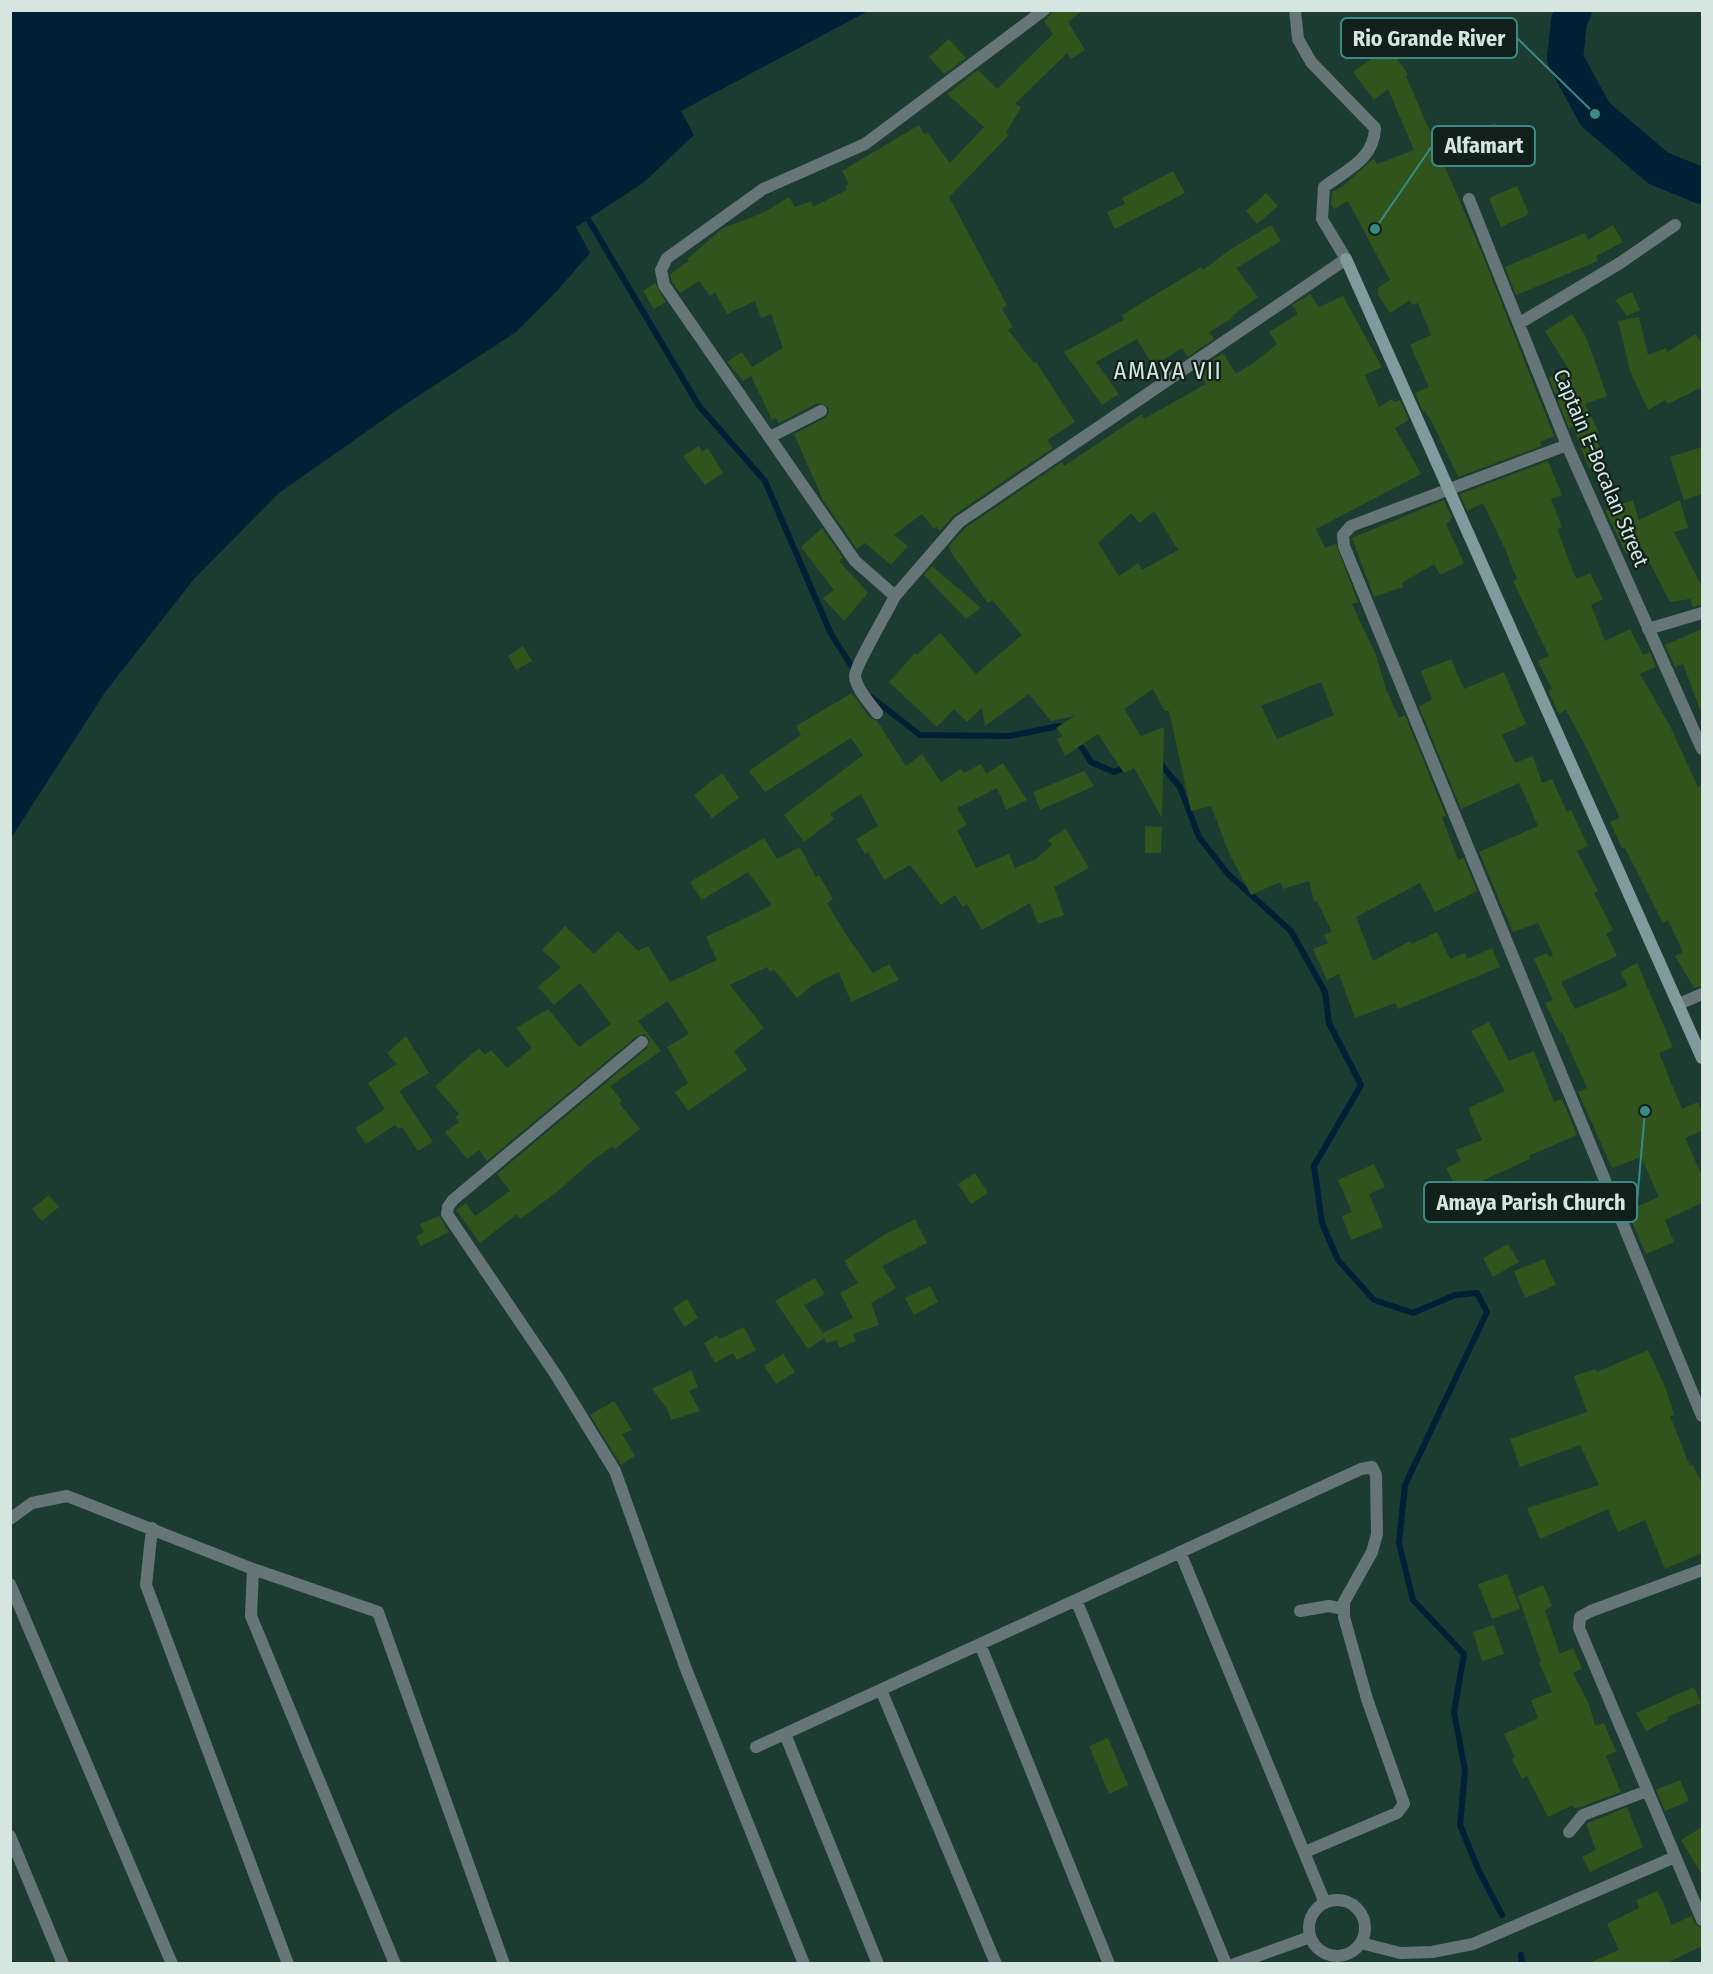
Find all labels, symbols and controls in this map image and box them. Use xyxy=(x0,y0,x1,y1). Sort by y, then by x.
callout: Rio Grande River xyxy=(1341,18,1517,58)
text: Rio Grande River xyxy=(1353,25,1506,52)
callout: Alfamart xyxy=(1432,126,1535,166)
text: Alfamart xyxy=(1443,132,1524,159)
district label: AMAYA VII xyxy=(1114,357,1222,385)
street label: Captain E-Bocalan Street xyxy=(1548,365,1654,571)
callout: Amaya Parish Church xyxy=(1424,1182,1637,1222)
text: Amaya Parish Church xyxy=(1435,1189,1626,1216)

